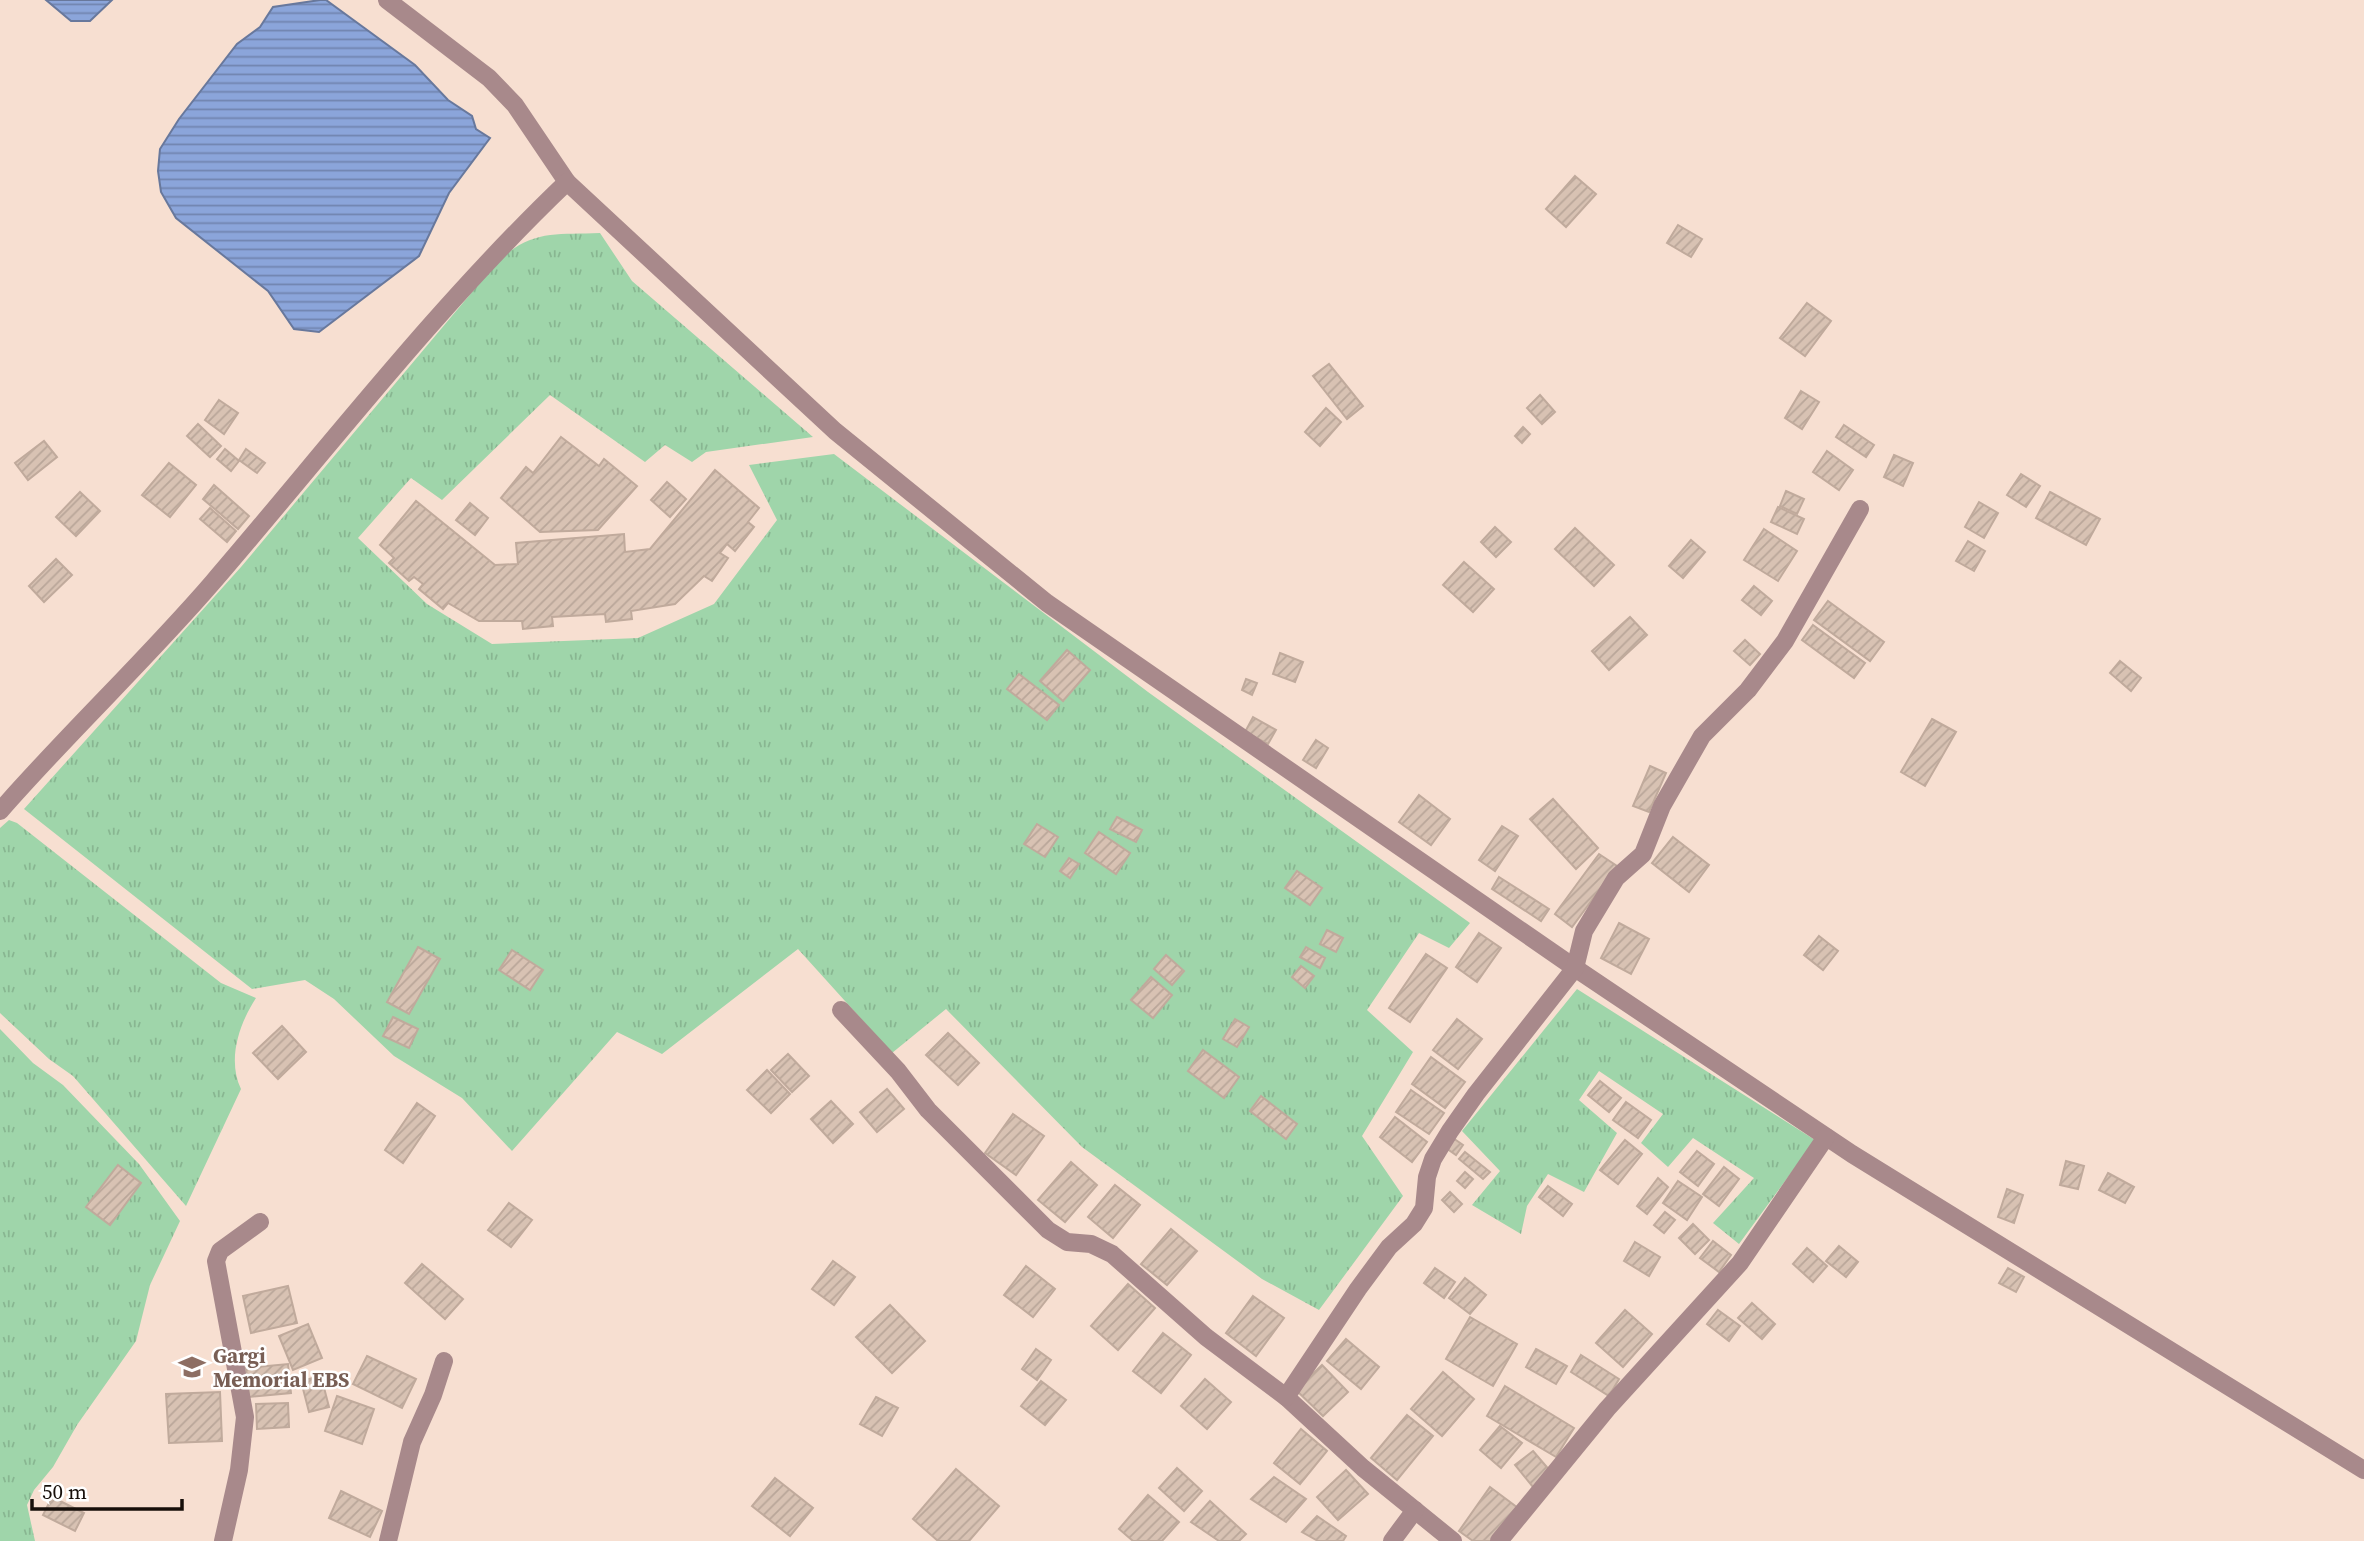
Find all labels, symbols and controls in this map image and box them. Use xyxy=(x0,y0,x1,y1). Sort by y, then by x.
place label: Gargi Memorial EBS xyxy=(213,1341,349,1394)
school or university icon: Gargi Memorial EBS xyxy=(177,1352,207,1382)
scale bar xyxy=(32,1468,182,1512)
text: 50 m xyxy=(42,1477,87,1506)

